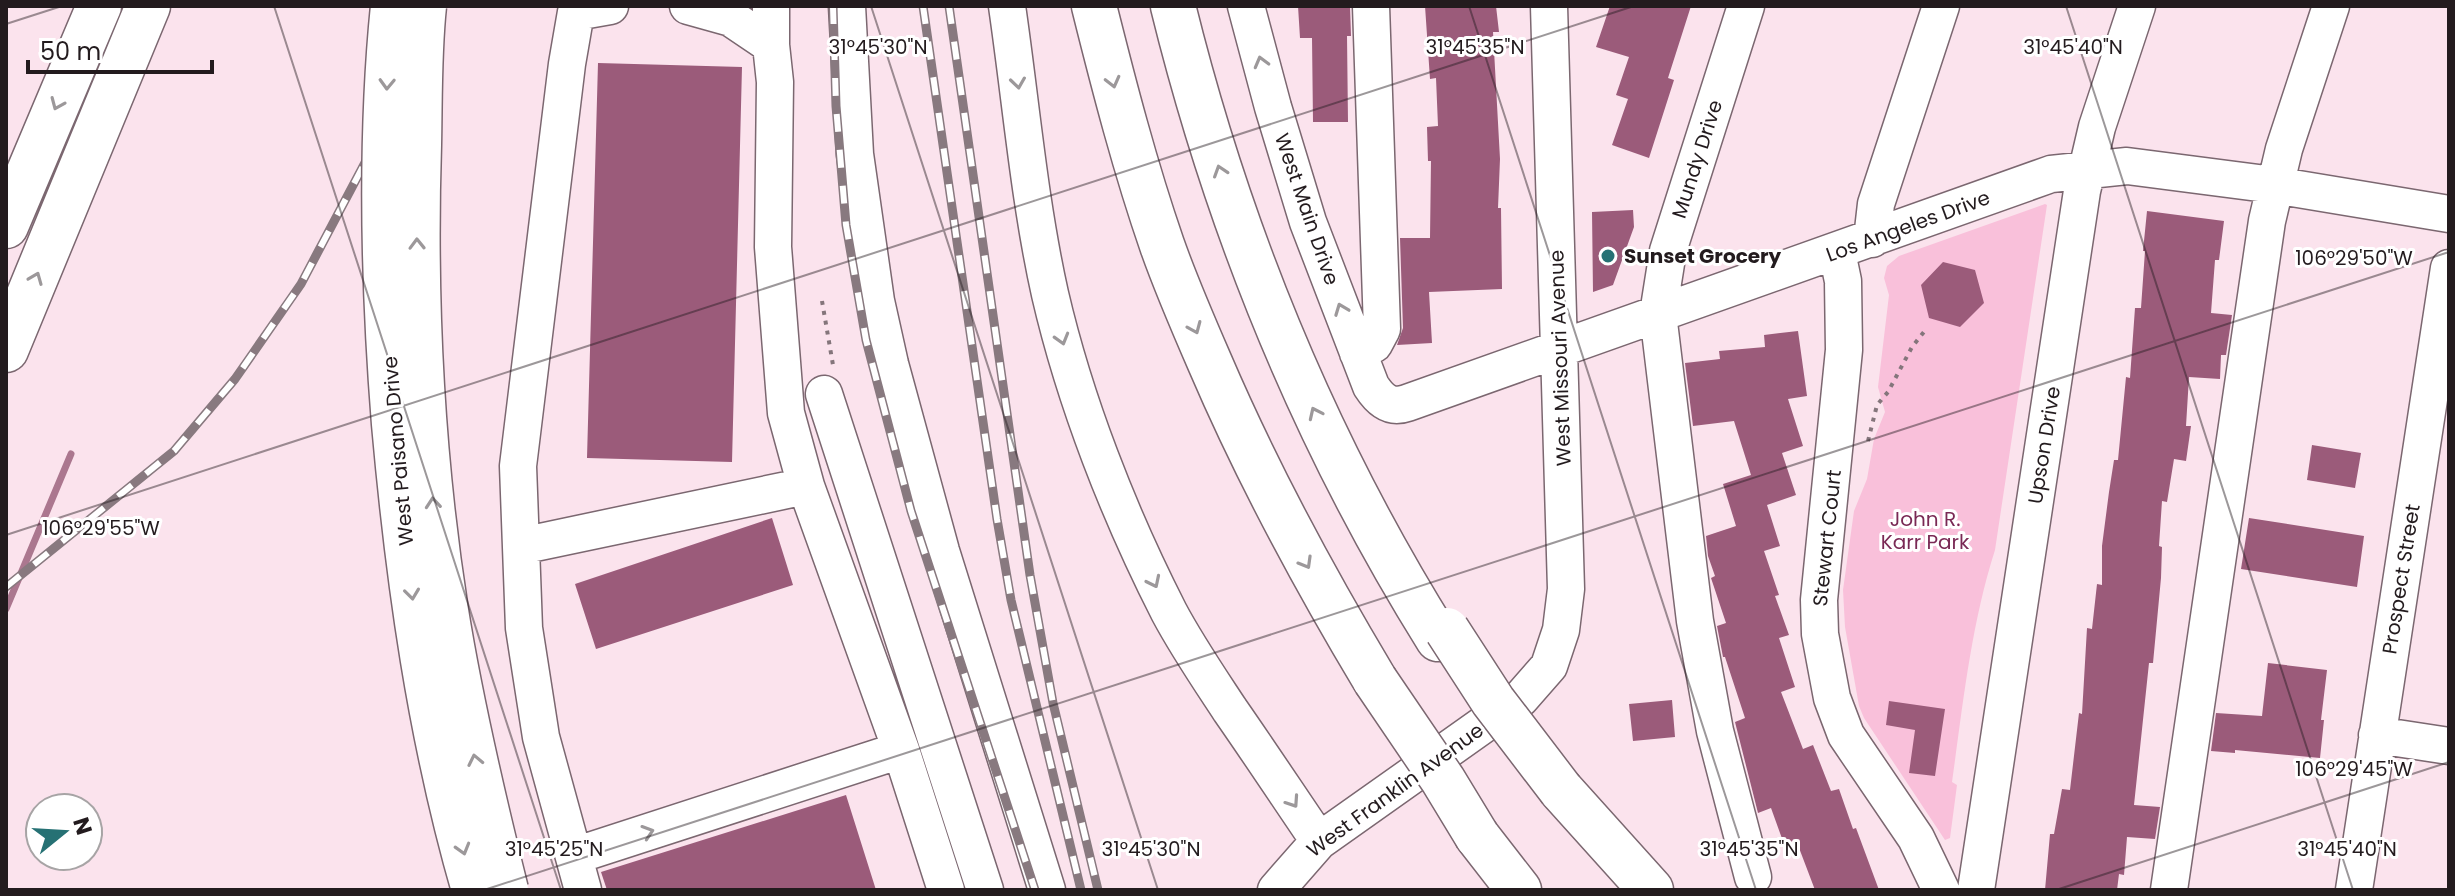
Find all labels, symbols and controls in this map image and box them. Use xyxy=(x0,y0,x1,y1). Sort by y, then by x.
scale bar xyxy=(28,24,212,74)
text: 31°45'30"N xyxy=(829,33,927,61)
text: 31°45'35"N xyxy=(1426,33,1524,61)
text: 31°45'40"N xyxy=(2023,33,2123,61)
text: 50 m xyxy=(40,35,101,68)
one-way arrow xyxy=(1254,55,1270,69)
one-way arrow xyxy=(1104,74,1121,88)
one-way arrow xyxy=(1009,76,1026,90)
one-way arrow xyxy=(379,78,396,91)
one-way arrow xyxy=(51,96,67,110)
street label: Mundy Drive xyxy=(1665,96,1729,222)
street label: West Main Drive xyxy=(1268,129,1346,289)
one-way arrow xyxy=(1213,165,1229,179)
street label: Los Angeles Drive xyxy=(1822,183,1994,269)
one-way arrow xyxy=(408,237,425,250)
place label: Sunset Grocery xyxy=(1624,242,1782,270)
text: 106°29'50"W xyxy=(2295,244,2413,272)
marker: Sunset Grocery xyxy=(1599,247,1617,265)
street label: West Missouri Avenue xyxy=(1542,249,1578,467)
one-way arrow xyxy=(26,272,42,286)
one-way arrow xyxy=(1334,303,1351,317)
one-way arrow xyxy=(1186,320,1202,334)
one-way arrow xyxy=(1053,332,1070,346)
street label: West Paisano Drive xyxy=(376,355,420,547)
street label: Upson Drive xyxy=(2021,384,2067,506)
one-way arrow xyxy=(1309,407,1325,421)
street label: Stewart Court xyxy=(1806,468,1848,608)
one-way arrow xyxy=(425,496,442,509)
street label: Prospect Street xyxy=(2375,502,2427,656)
park label: John R. Karr Park xyxy=(1881,505,1970,556)
text: 106°29'55"W xyxy=(42,514,160,542)
one-way arrow xyxy=(1296,554,1312,569)
one-way arrow xyxy=(1145,573,1160,588)
one-way arrow xyxy=(404,588,421,601)
street label: West Franklin Avenue xyxy=(1301,716,1489,864)
one-way arrow xyxy=(467,753,484,767)
text: 106°29'45"W xyxy=(2295,755,2413,783)
north arrow xyxy=(24,792,104,872)
one-way arrow xyxy=(1283,793,1298,807)
text: N xyxy=(65,813,100,839)
one-way arrow xyxy=(641,825,654,841)
text: 31°45'25"N xyxy=(505,835,603,863)
text: 31°45'30"N xyxy=(1102,835,1200,863)
text: 31°45'35"N xyxy=(1700,835,1798,863)
text: 31°45'40"N xyxy=(2297,835,2397,863)
one-way arrow xyxy=(453,842,470,856)

